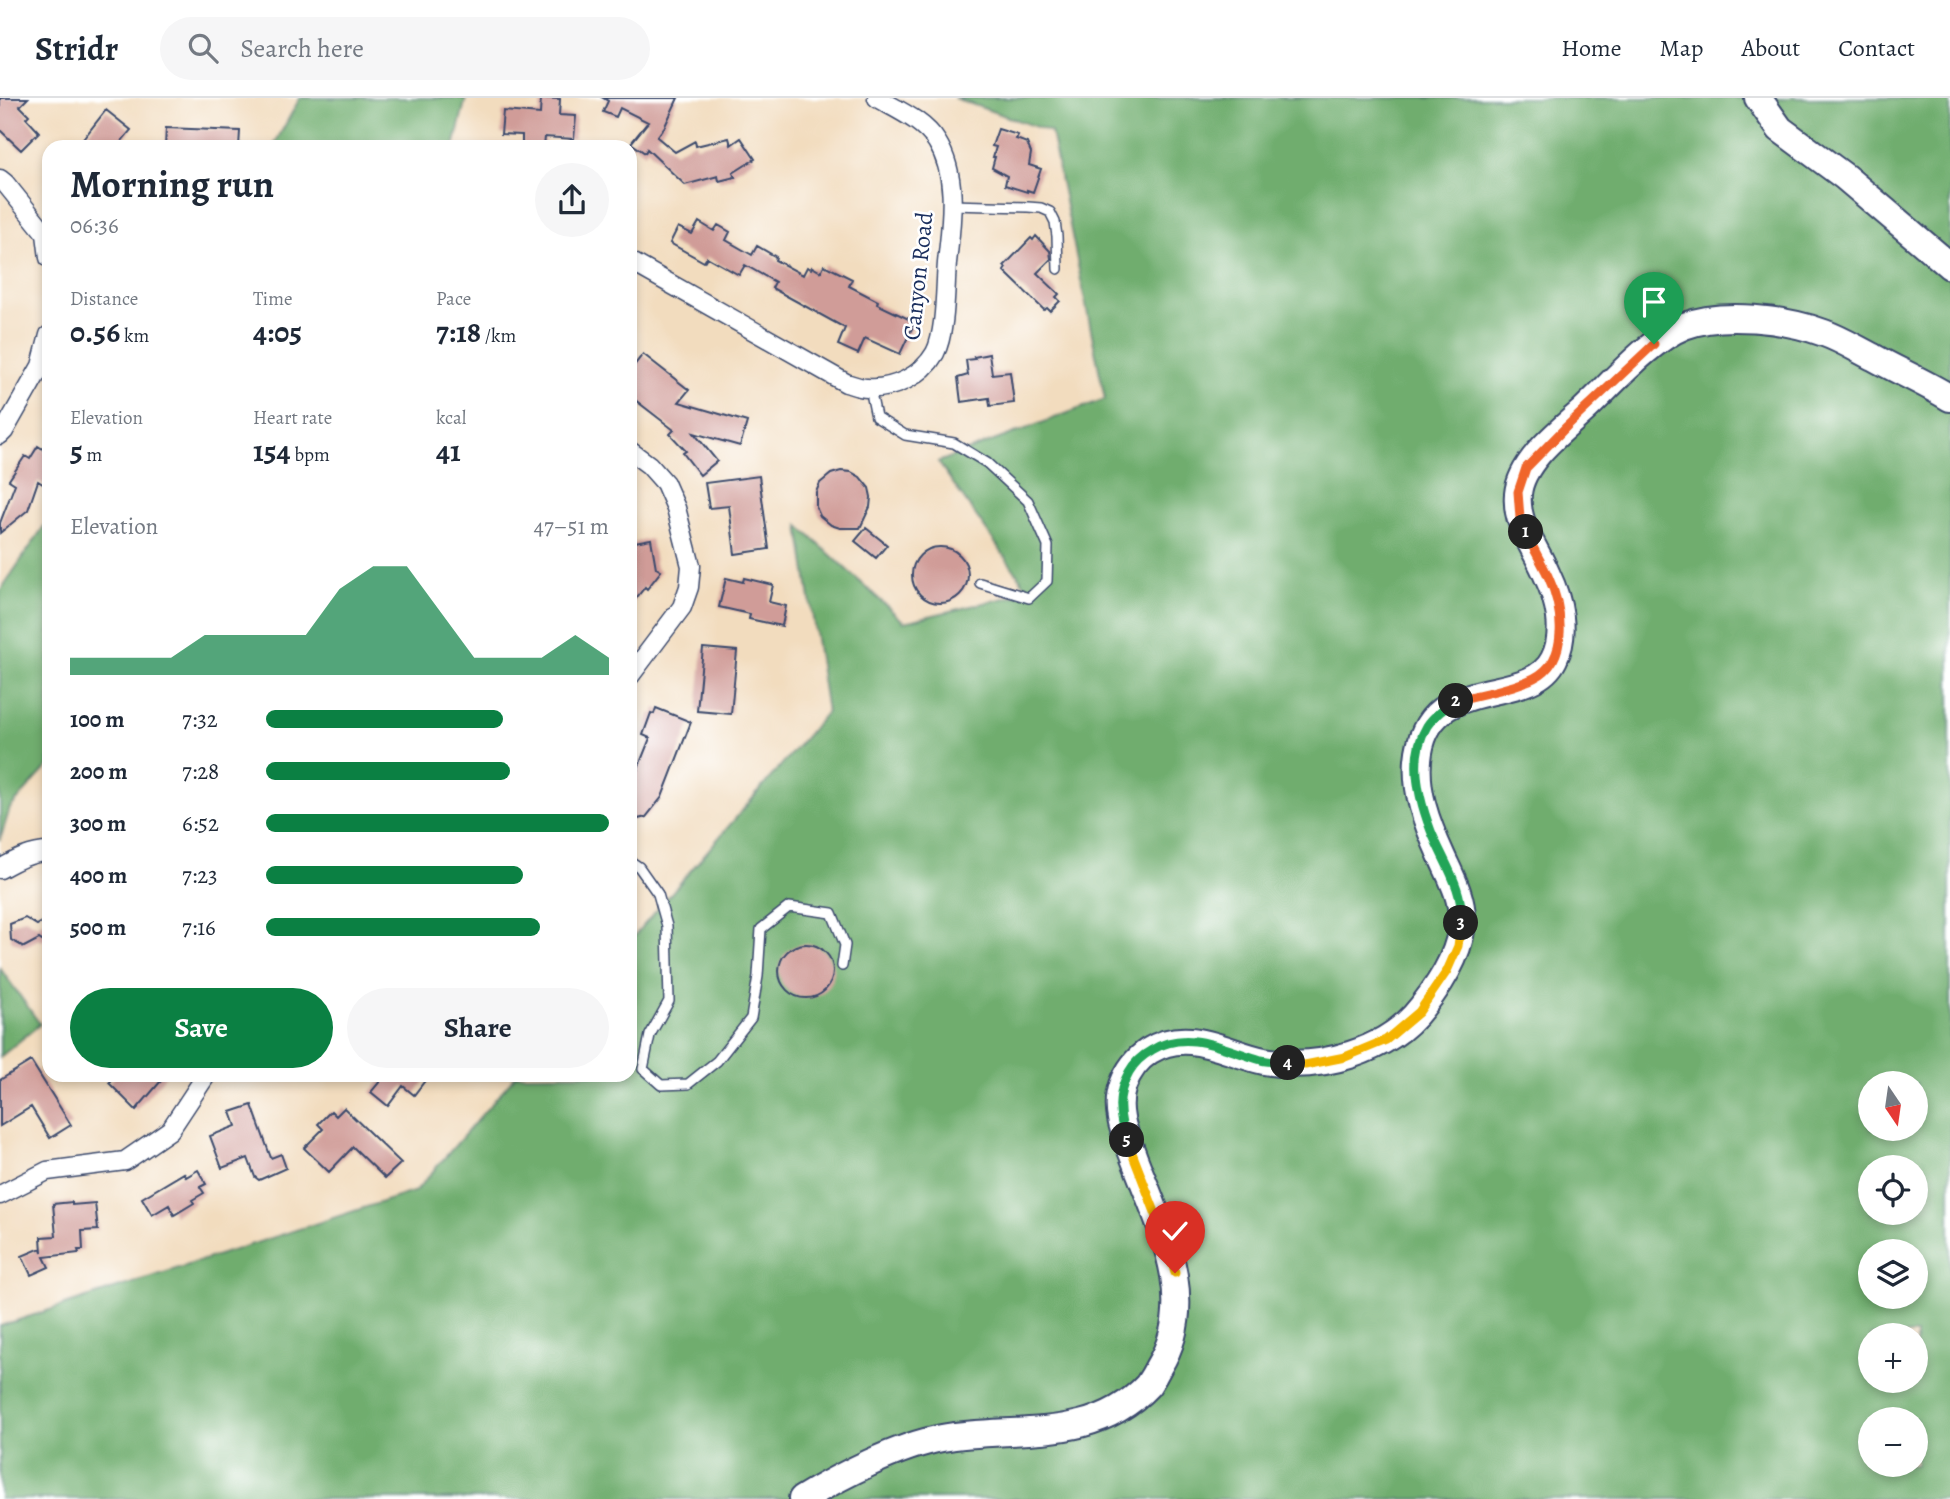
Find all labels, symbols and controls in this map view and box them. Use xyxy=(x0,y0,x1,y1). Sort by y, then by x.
search box xyxy=(160,17,650,80)
text: Stridr xyxy=(35,26,118,71)
icon: search xyxy=(184,29,222,67)
text: Search here xyxy=(240,31,364,66)
text: Home xyxy=(1561,32,1622,64)
text: Map xyxy=(1660,32,1704,64)
text: About xyxy=(1742,32,1800,64)
text: Contact xyxy=(1838,32,1915,64)
text: Morning run xyxy=(70,158,274,210)
button: share xyxy=(535,163,609,237)
text: 06:36 xyxy=(70,210,119,241)
street label: Canyon Road xyxy=(895,210,941,342)
pin xyxy=(1624,272,1684,344)
icon: arrive xyxy=(1635,283,1673,321)
text: Distance xyxy=(70,286,138,312)
text: Time xyxy=(253,286,292,312)
text: Pace xyxy=(436,286,471,312)
text: 0.56 xyxy=(70,312,120,352)
text: 4:05 xyxy=(253,312,302,352)
text: 7:18 xyxy=(436,312,481,352)
text: km xyxy=(120,323,149,349)
text: /km xyxy=(481,323,516,349)
text: Elevation xyxy=(70,405,143,431)
text: Heart rate xyxy=(253,405,332,431)
text: kcal xyxy=(436,405,466,431)
text: 5 xyxy=(70,431,83,471)
text: 154 xyxy=(253,431,291,471)
text: 41 xyxy=(436,431,461,471)
text: m xyxy=(83,442,102,468)
text: bpm xyxy=(291,442,330,468)
text: Elevation xyxy=(70,511,158,542)
text: 47–51 m xyxy=(533,511,609,542)
pin: 1 xyxy=(1508,514,1544,550)
text: 1 xyxy=(1522,518,1529,544)
pin: 2 xyxy=(1438,684,1474,718)
text: 2 xyxy=(1451,687,1460,713)
text: 100 m xyxy=(70,704,125,735)
text: 7:32 xyxy=(182,704,218,735)
text: 200 m xyxy=(70,756,128,787)
text: 7:28 xyxy=(182,756,219,787)
text: 300 m xyxy=(70,808,126,839)
text: 6:52 xyxy=(182,808,219,839)
text: 400 m xyxy=(70,860,127,891)
text: 7:23 xyxy=(182,860,218,891)
pin: 3 xyxy=(1444,906,1478,940)
text: 3 xyxy=(1456,909,1465,935)
text: 500 m xyxy=(70,912,126,943)
text: 7:16 xyxy=(182,912,216,943)
button: Save xyxy=(70,988,333,1068)
button: Share xyxy=(347,988,609,1068)
pin: 4 xyxy=(1270,1046,1306,1080)
text: 4 xyxy=(1283,1049,1292,1075)
north arrow xyxy=(1858,1071,1928,1141)
map controls xyxy=(1858,1071,1928,1477)
pin: 5 xyxy=(1110,1122,1144,1158)
text: 5 xyxy=(1122,1126,1131,1152)
button: locate xyxy=(1858,1155,1928,1225)
pin xyxy=(1145,1201,1205,1273)
icon: check xyxy=(1156,1212,1194,1250)
button: layers xyxy=(1858,1239,1928,1309)
button: + xyxy=(1858,1323,1928,1393)
button: − xyxy=(1858,1407,1928,1477)

